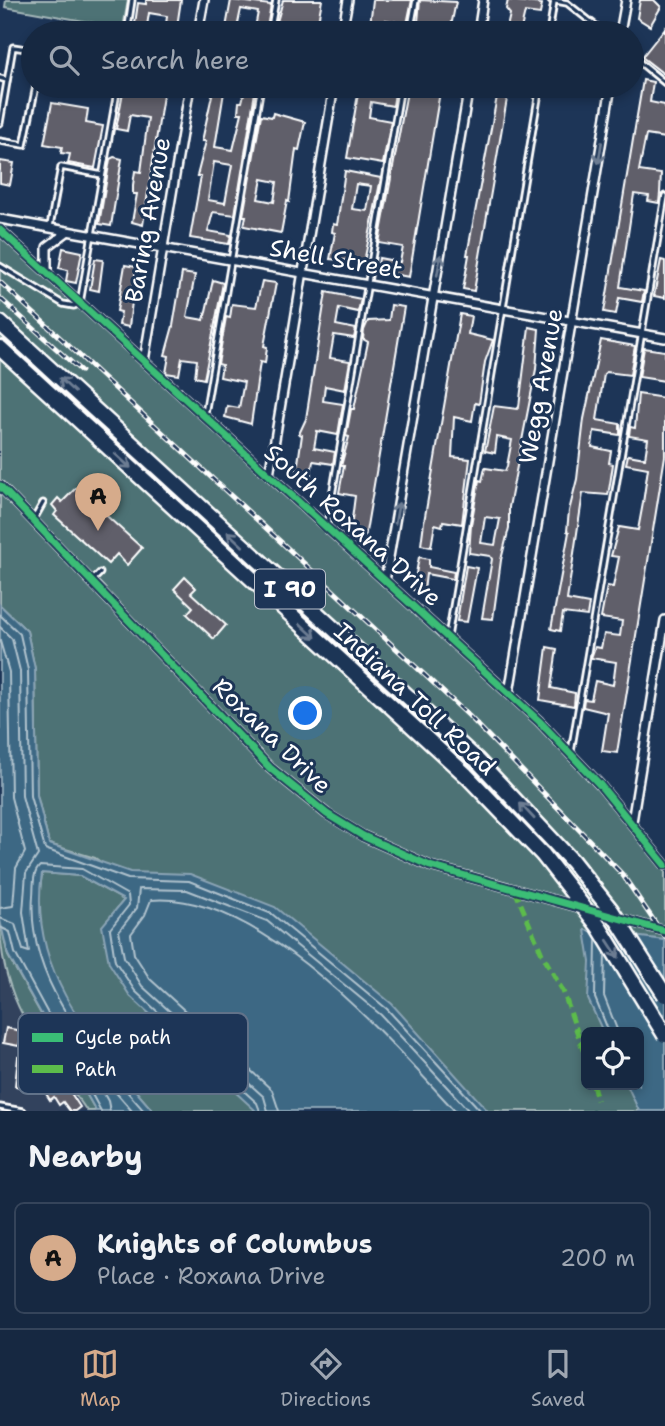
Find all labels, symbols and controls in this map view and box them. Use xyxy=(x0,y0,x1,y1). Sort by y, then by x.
search box xyxy=(21,21,644,98)
icon: search xyxy=(45,41,83,79)
text: Search here xyxy=(101,42,250,77)
street label: Baring Avenue xyxy=(118,135,178,305)
one-way arrow xyxy=(593,141,606,164)
street label: Shell Street xyxy=(267,232,405,286)
one-way arrow xyxy=(433,254,446,277)
street label: Wegg Avenue xyxy=(512,306,570,466)
one-way arrow xyxy=(58,377,76,393)
street label: South Roxana Drive xyxy=(257,437,449,613)
one-way arrow xyxy=(114,452,131,469)
pin: A xyxy=(75,473,121,531)
one-way arrow xyxy=(391,503,404,525)
one-way arrow xyxy=(227,530,244,547)
road number: I 90 xyxy=(255,569,325,608)
street label: Indiana Toll Road xyxy=(327,615,503,783)
one-way arrow xyxy=(299,623,317,639)
street label: Roxana Drive xyxy=(205,671,339,801)
your location xyxy=(288,696,322,730)
one-way arrow xyxy=(519,802,536,820)
one-way arrow xyxy=(607,938,621,958)
legend xyxy=(18,1013,248,1094)
text: Cycle path xyxy=(75,1025,171,1050)
map controls xyxy=(581,1027,644,1090)
button: locate xyxy=(581,1027,644,1090)
text: Path xyxy=(75,1057,117,1082)
text: Nearby xyxy=(28,1136,143,1177)
text: Knights of Columbus xyxy=(97,1226,372,1261)
text: A xyxy=(44,1243,62,1273)
text: 200 m xyxy=(560,1243,635,1273)
text: Place · Roxana Drive xyxy=(97,1261,326,1291)
tab: Map xyxy=(80,1345,121,1412)
tab: Directions xyxy=(281,1345,371,1412)
tab: Saved xyxy=(531,1345,585,1412)

